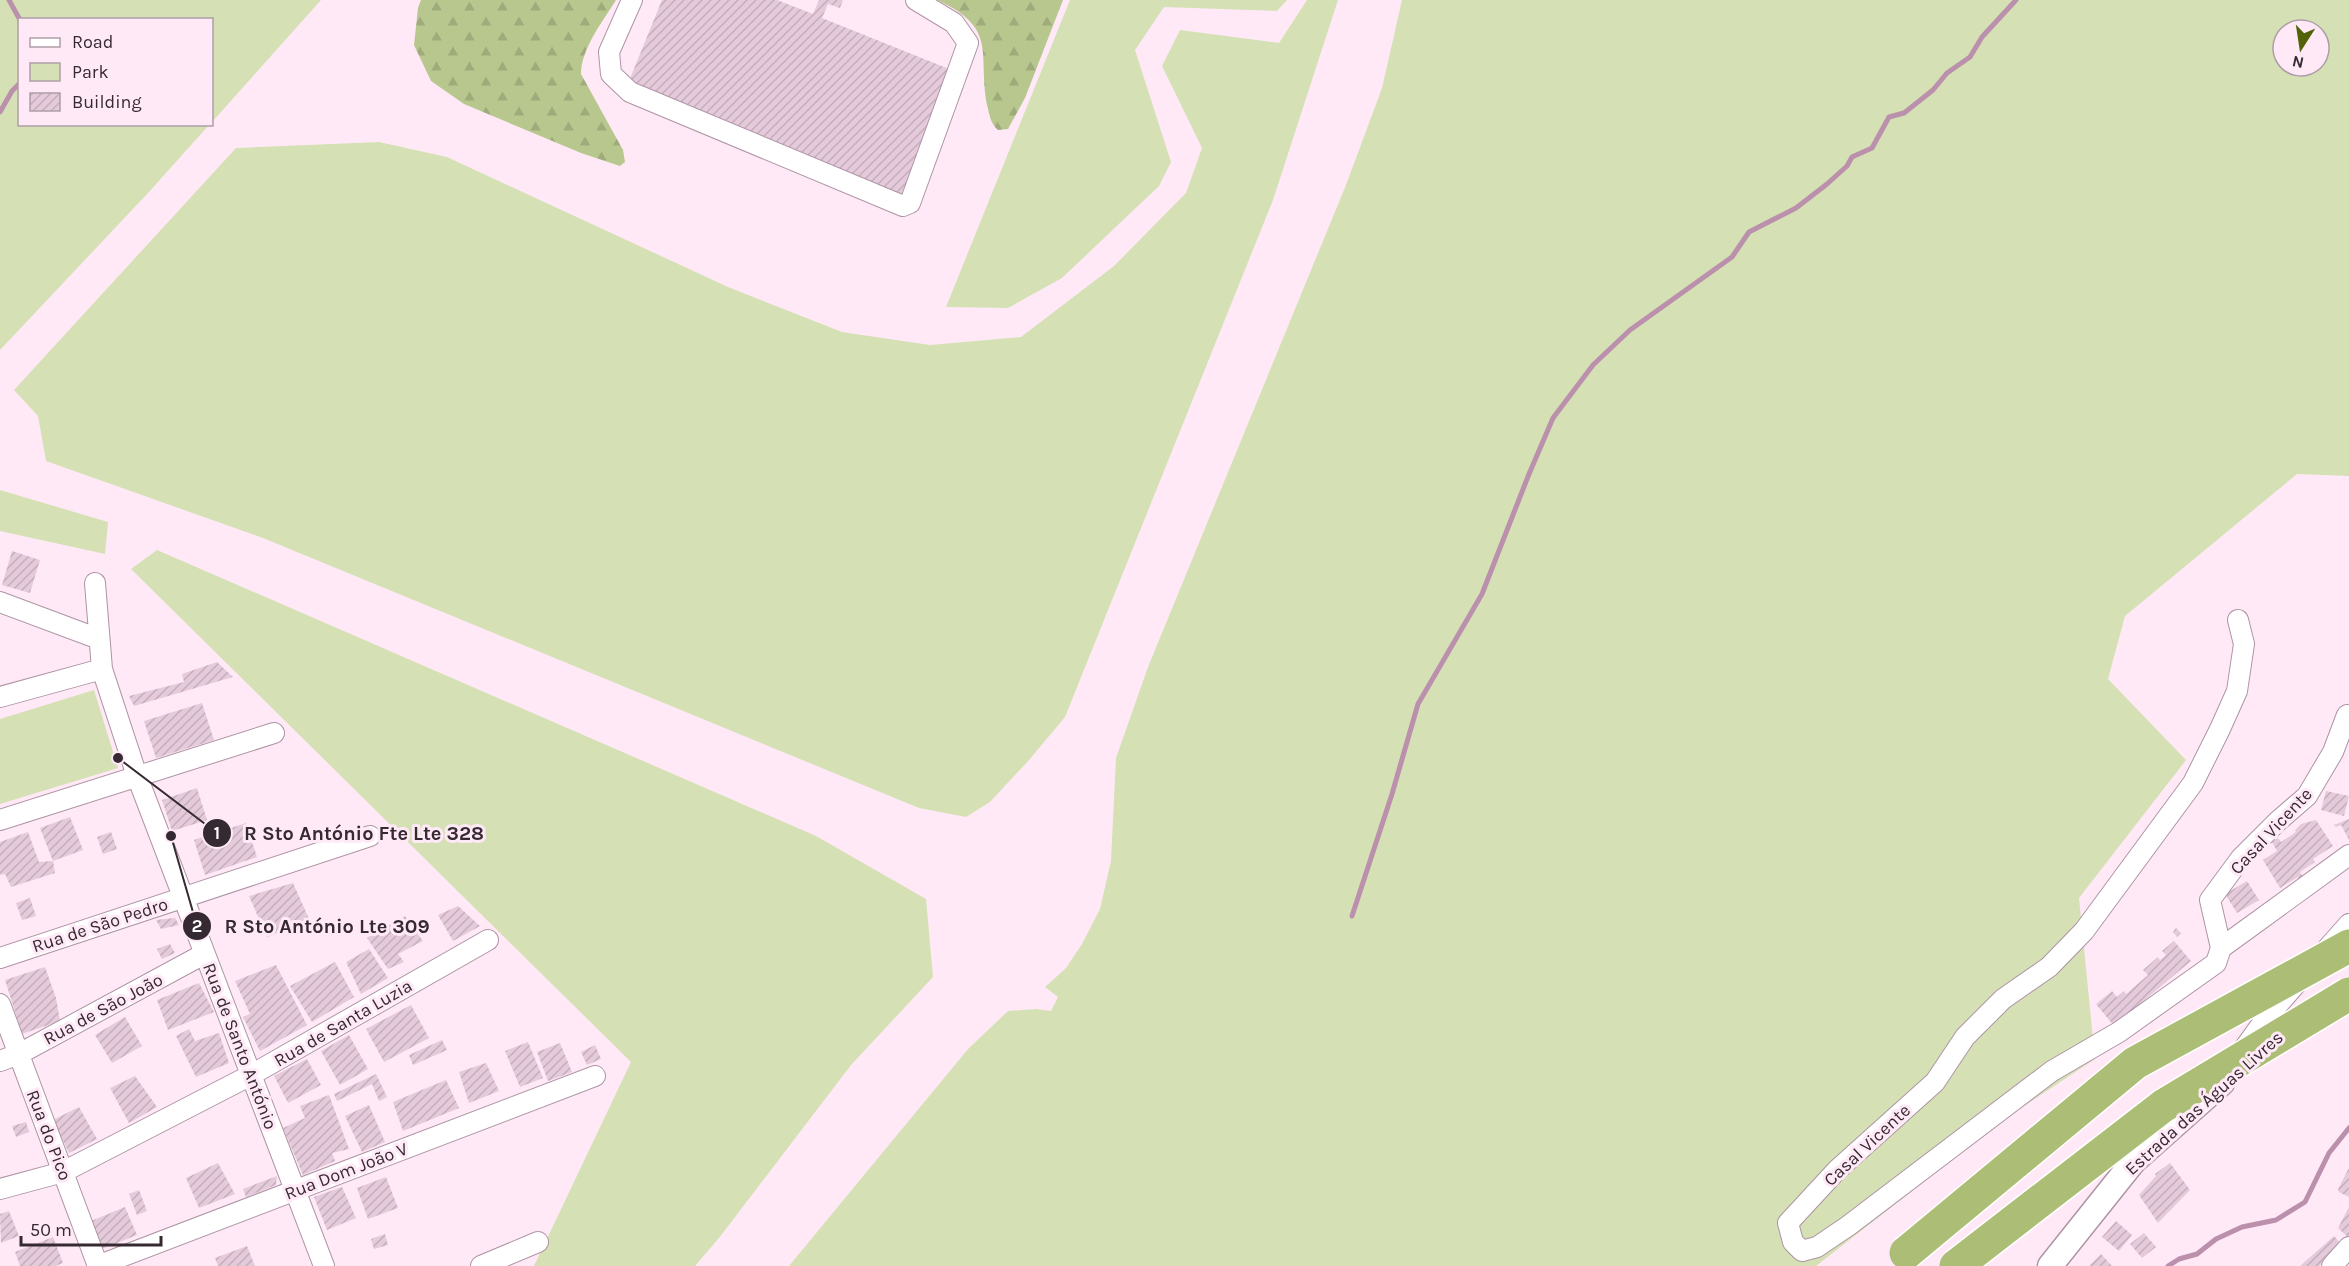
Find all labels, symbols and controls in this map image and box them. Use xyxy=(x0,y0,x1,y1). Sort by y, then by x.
legend xyxy=(18,18,213,126)
north arrow xyxy=(2271,18,2331,78)
text: Road xyxy=(72,31,113,53)
text: N xyxy=(2290,52,2306,73)
text: Park xyxy=(72,61,109,83)
text: Building xyxy=(72,91,142,113)
street label: Casal Vicente xyxy=(2225,783,2317,879)
callout: R Sto António Fte Lte 328 xyxy=(202,814,496,852)
text: 1 xyxy=(214,822,220,844)
text: R Sto António Fte Lte 328 xyxy=(244,822,484,845)
street label: Rua de São Pedro xyxy=(29,893,171,957)
callout: R Sto António Lte 309 xyxy=(182,907,441,945)
text: 2 xyxy=(192,915,202,937)
text: R Sto António Lte 309 xyxy=(224,915,430,938)
street label: Rua de Santo António xyxy=(198,960,282,1132)
street label: Rua de São João xyxy=(40,968,166,1050)
street label: Rua de Santa Luzia xyxy=(270,974,416,1072)
street label: Estrada das Águas Livres xyxy=(2120,1025,2288,1180)
street label: Rua do Pico xyxy=(22,1087,76,1183)
street label: Casal Vicente xyxy=(1819,1099,1915,1191)
street label: Rua Dom João V xyxy=(281,1137,411,1205)
scale bar xyxy=(21,1209,160,1247)
text: 50 m xyxy=(30,1219,72,1241)

